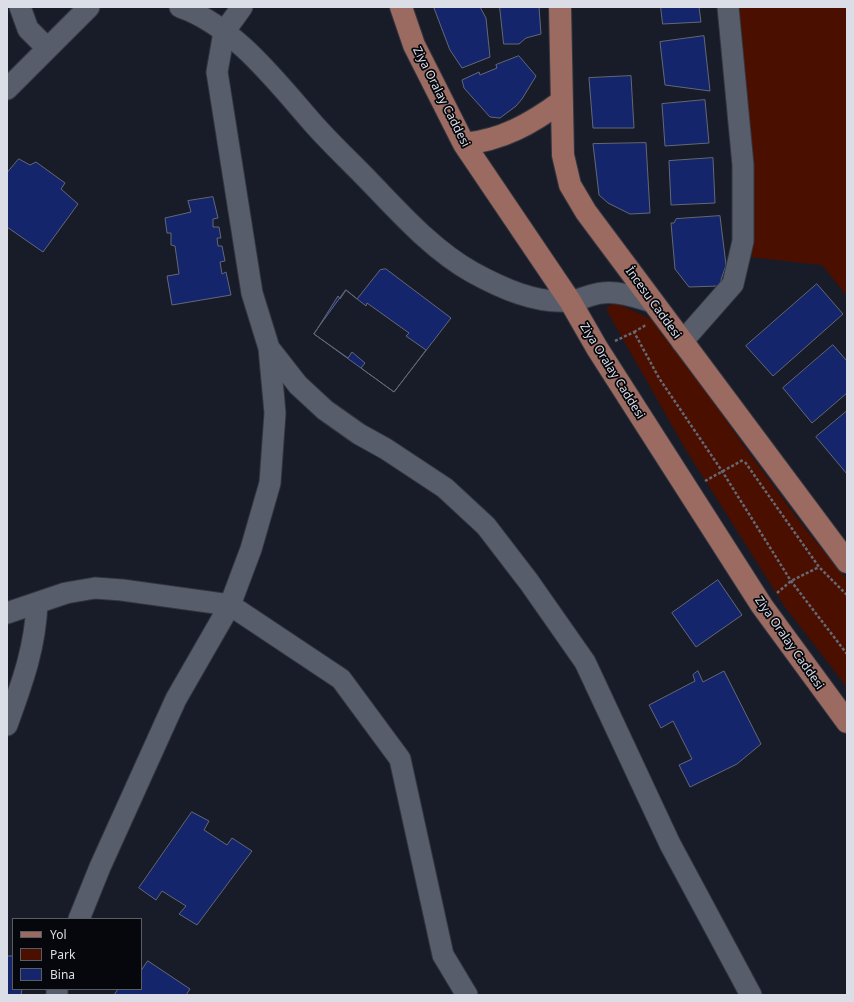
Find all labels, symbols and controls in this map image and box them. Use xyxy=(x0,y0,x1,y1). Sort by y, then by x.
street label: Ziya Oralay Caddesi xyxy=(409,44,473,150)
street label: İncesu Caddesi xyxy=(622,264,684,342)
street label: Ziya Oralay Caddesi xyxy=(577,320,647,422)
street label: Ziya Oralay Caddesi xyxy=(751,594,827,692)
legend xyxy=(12,918,142,990)
text: Yol xyxy=(50,926,67,943)
text: Park xyxy=(50,946,75,963)
text: Bina xyxy=(50,966,75,983)

